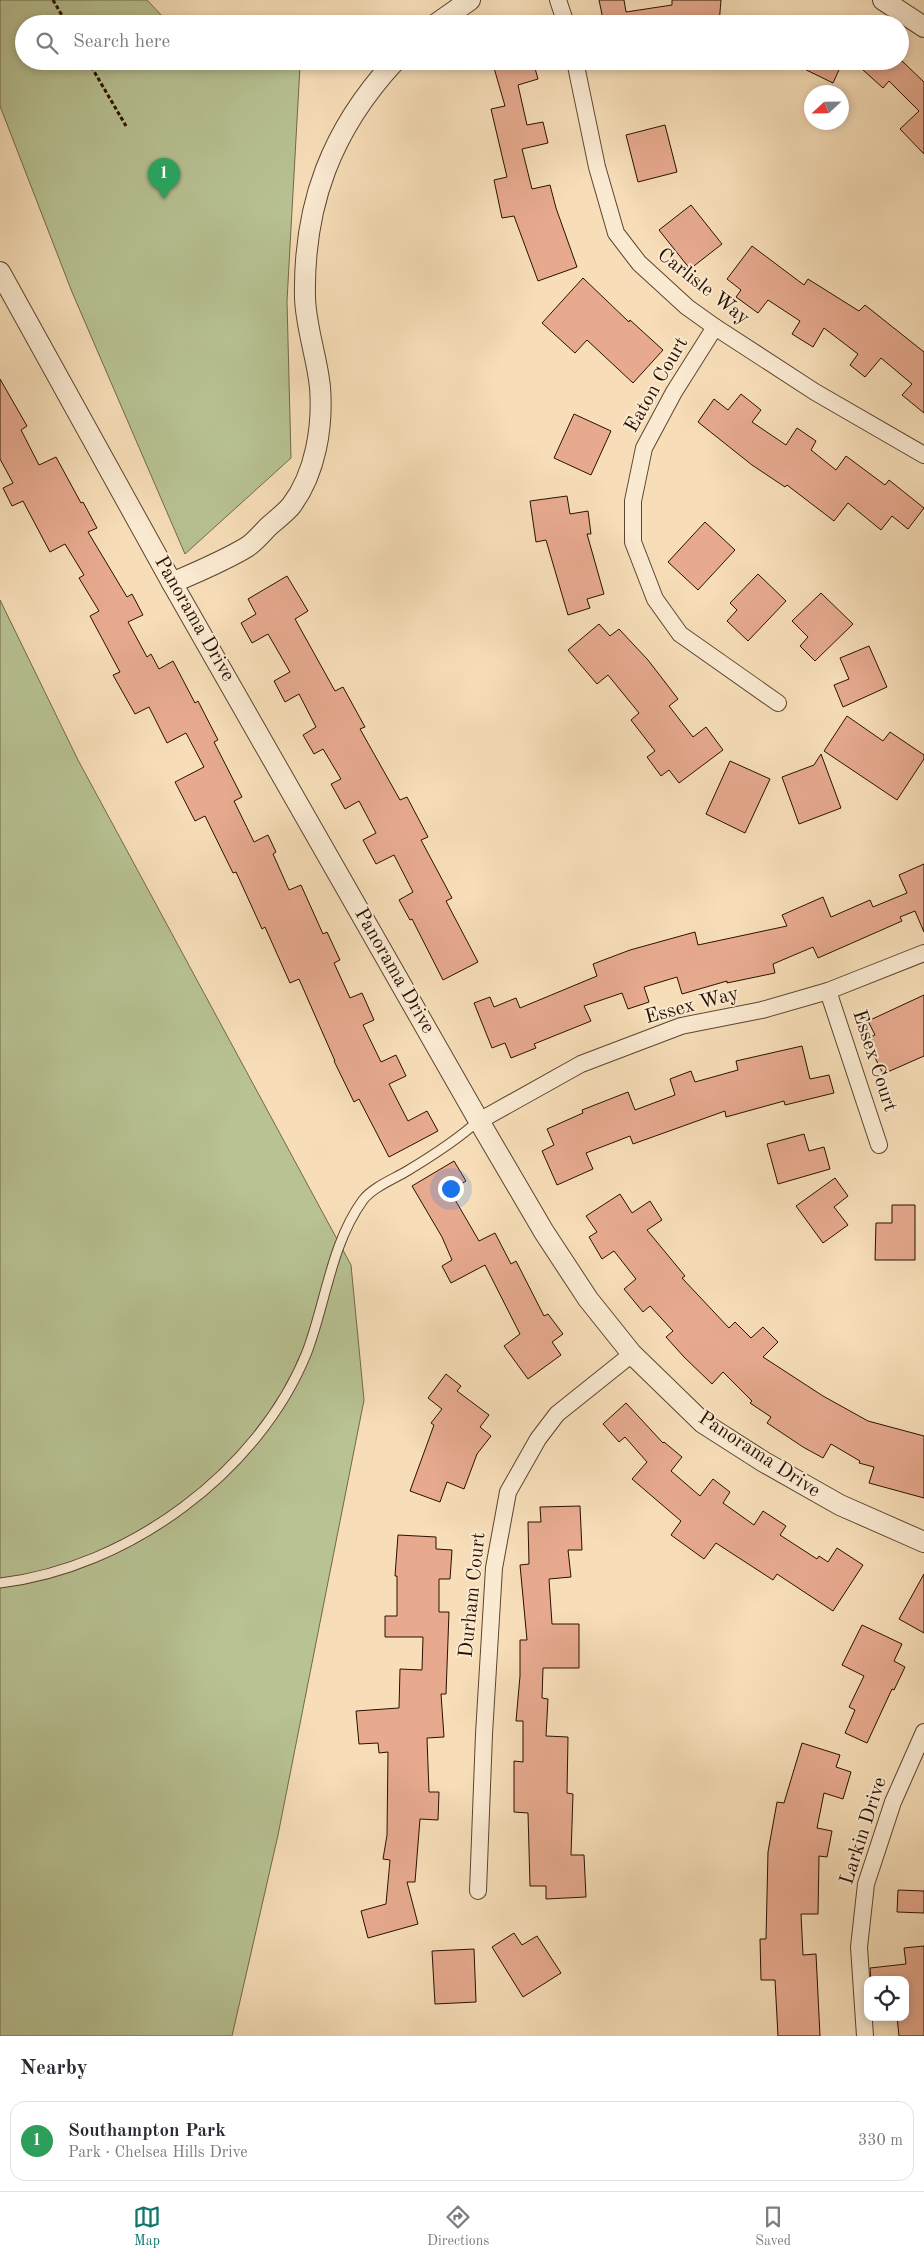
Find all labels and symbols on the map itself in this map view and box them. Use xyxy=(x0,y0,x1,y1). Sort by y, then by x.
north arrow xyxy=(804,85,849,130)
pin: 1 xyxy=(148,158,180,199)
street label: Carlisle Way xyxy=(653,245,753,329)
street label: Eaton Court xyxy=(622,334,692,436)
street label: Panorama Drive xyxy=(150,553,238,685)
street label: Panorama Drive xyxy=(350,905,438,1037)
street label: Essex Way xyxy=(643,984,741,1028)
street label: Essex Court xyxy=(848,1008,900,1114)
your location xyxy=(438,1176,464,1202)
street label: Panorama Drive xyxy=(695,1408,823,1502)
street label: Durham Court xyxy=(456,1531,490,1659)
street label: Larkin Drive xyxy=(837,1775,891,1887)

